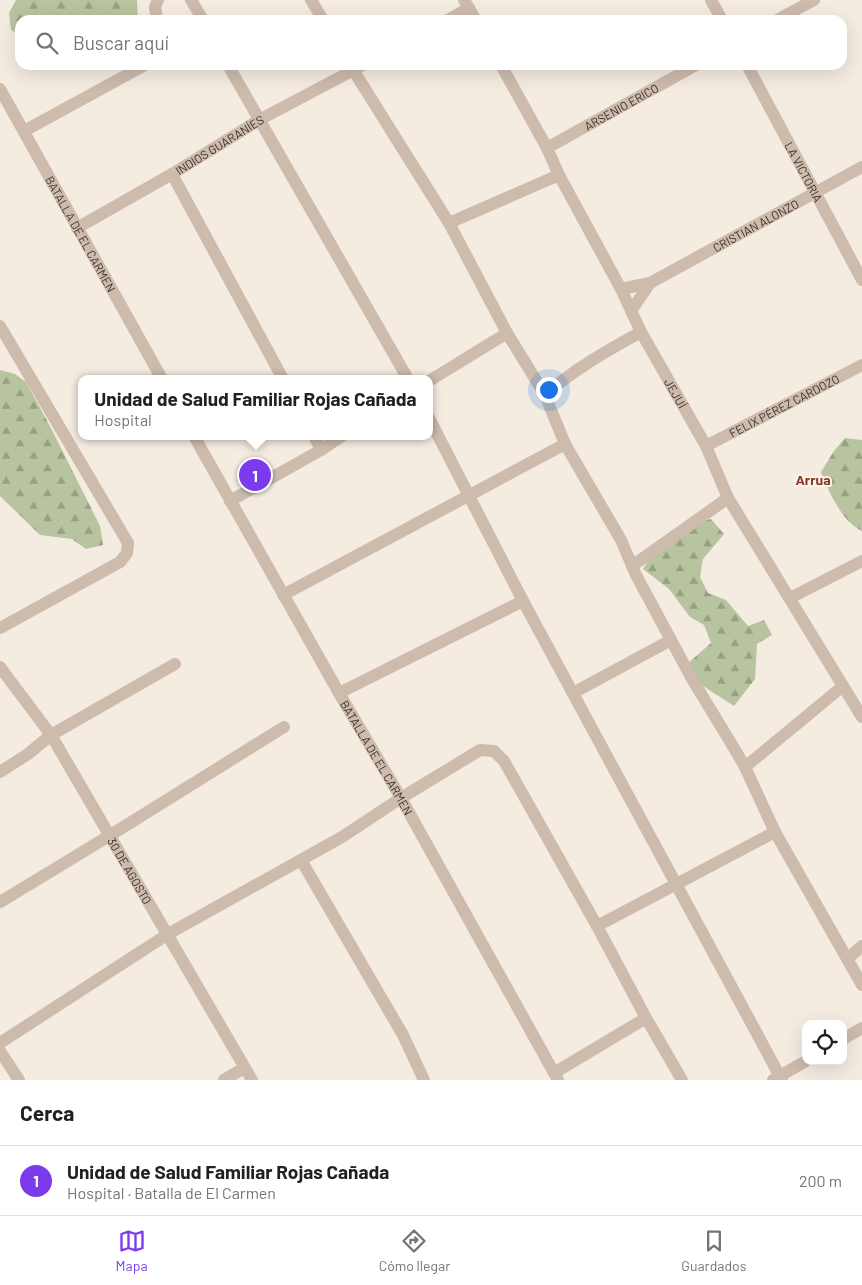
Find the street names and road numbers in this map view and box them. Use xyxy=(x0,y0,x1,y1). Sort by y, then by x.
street label: ARSENIO ERICO xyxy=(582,80,661,133)
street label: INDIOS GUARANÍES xyxy=(173,112,266,177)
street label: LA VICTORIA xyxy=(782,139,826,204)
street label: BATALLA DE EL CARMEN xyxy=(43,174,119,294)
street label: CRISTIAN ALONZO xyxy=(710,196,801,254)
street label: FELIX PÉREZ CARDOZO xyxy=(727,371,842,440)
street label: JEJUÍ xyxy=(662,376,690,411)
street label: BATALLA DE EL CARMEN xyxy=(338,698,416,817)
street label: 30 DE AGOSTO xyxy=(105,835,155,907)

